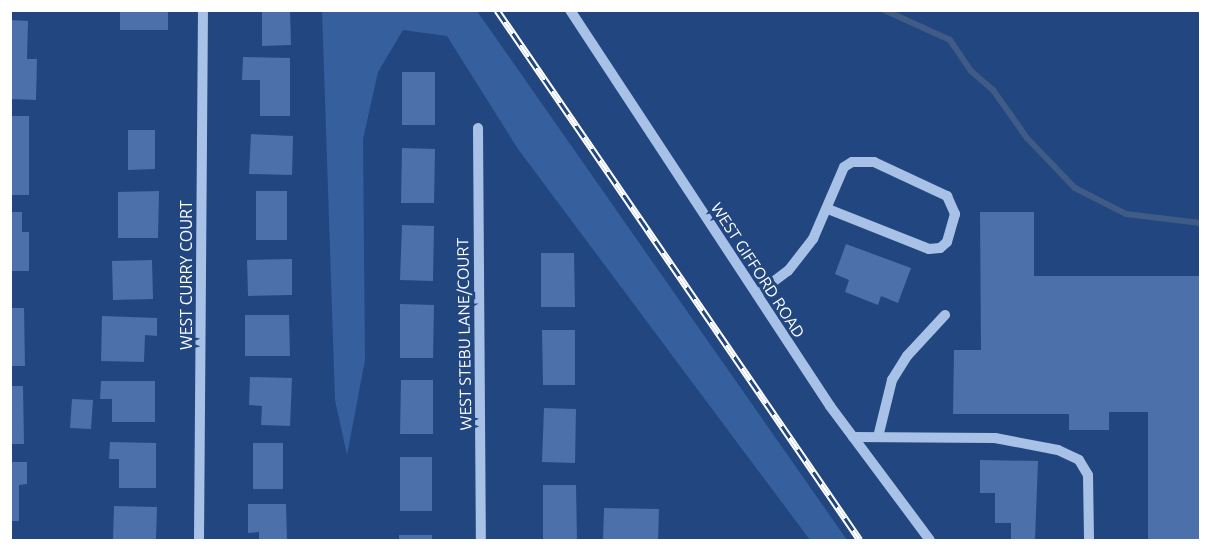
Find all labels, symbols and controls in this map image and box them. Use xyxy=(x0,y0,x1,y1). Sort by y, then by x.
street label: WEST GIFFORD ROAD xyxy=(707,199,809,341)
street label: WEST CURRY COURT xyxy=(176,200,196,350)
street label: WEST STEBU LANE/COURT xyxy=(453,238,475,430)

